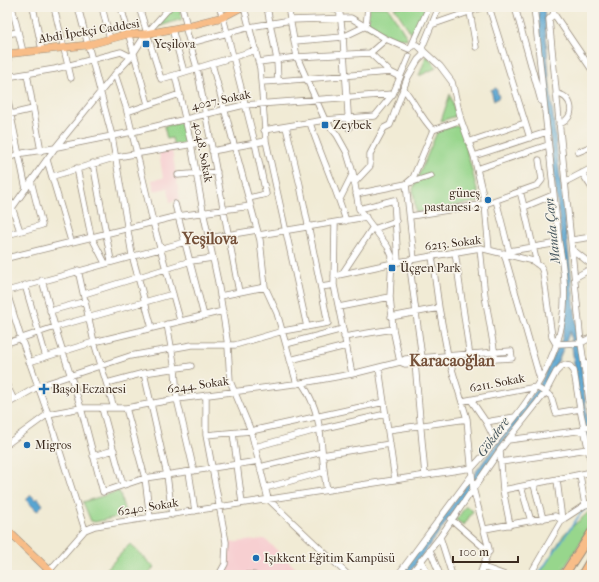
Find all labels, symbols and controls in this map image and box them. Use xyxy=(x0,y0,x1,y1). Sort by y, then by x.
street label: Abdi İpekçi Caddesi xyxy=(36,15,141,47)
place label: Yeşilova xyxy=(153,37,196,52)
marker: Yeşilova xyxy=(141,39,151,49)
street label: 4027. Sokak xyxy=(190,87,253,113)
place label: Zeybek xyxy=(333,118,372,132)
street label: 4048. Sokak xyxy=(190,120,216,184)
marker: Zeybek xyxy=(320,120,330,130)
place label: güneş pastanesi 2 xyxy=(423,186,481,214)
marker: güneş pastanesi 2 xyxy=(483,195,493,205)
water label: Manda Çayı xyxy=(541,197,563,266)
district label: Yeşilova xyxy=(181,229,238,249)
street label: 6213. Sokak xyxy=(424,232,483,253)
place label: Üçgen Park xyxy=(400,260,461,276)
marker: Üçgen Park xyxy=(387,263,397,273)
district label: Karacaoğlan xyxy=(409,351,496,371)
street label: 6211. Sokak xyxy=(468,371,527,395)
street label: 6244. Sokak xyxy=(166,374,231,396)
place label: Başol Eczanesi xyxy=(52,382,126,397)
marker: Başol Eczanesi xyxy=(39,384,49,394)
water label: Gökdere xyxy=(474,414,513,460)
place label: Migros xyxy=(35,438,72,452)
marker: Migros xyxy=(22,440,32,450)
street label: 6240. Sokak xyxy=(117,495,180,519)
scale bar xyxy=(453,538,518,564)
text: 100 m xyxy=(459,545,489,559)
place label: Işıkkent Eğitim Kampüsü xyxy=(264,551,395,566)
marker: Işıkkent Eğitim Kampüsü xyxy=(251,553,261,563)

